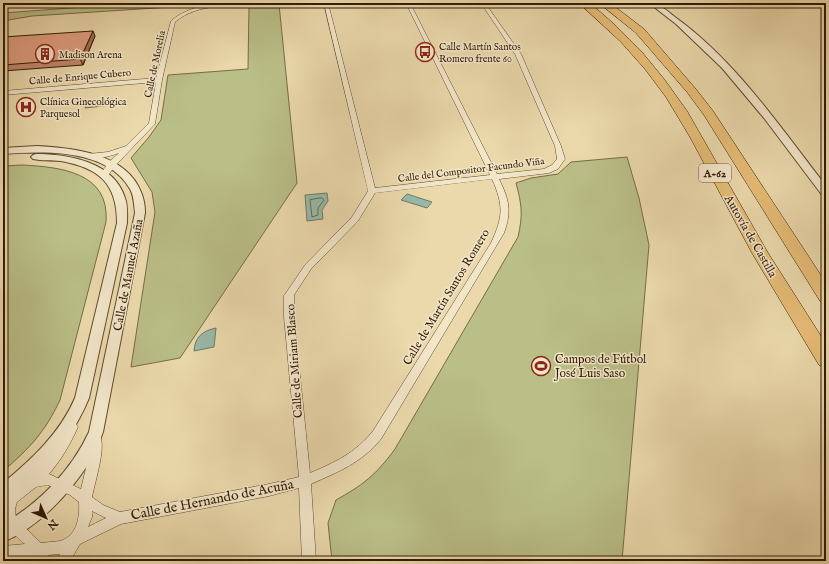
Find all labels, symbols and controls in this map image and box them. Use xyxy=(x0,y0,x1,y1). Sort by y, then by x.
street label: Calle de Morelia xyxy=(142,29,169,99)
bus stop icon: Calle Martín Santos Romero frente 60 xyxy=(414,41,436,63)
place label: Calle Martín Santos Romero frente 60 xyxy=(439,41,521,66)
building icon: Madison Arena xyxy=(34,43,56,65)
place label: Madison Arena xyxy=(59,49,122,62)
street label: Calle de Enrique Cubero xyxy=(28,66,132,88)
hospital icon: Clínica Ginecológica Parquesol xyxy=(15,96,37,118)
place label: Clínica Ginecológica Parquesol xyxy=(40,96,127,121)
street label: Calle del Compositor Facundo Viña xyxy=(397,155,546,186)
road number: A-62 xyxy=(699,164,731,182)
street label: Autovía de Castilla xyxy=(720,191,781,281)
street label: Calle de Manuel Azaña xyxy=(110,217,147,332)
street label: Calle de Martín Santos Romero xyxy=(400,226,493,368)
street label: Calle de Miriam Blasco xyxy=(283,303,306,419)
place label: Campos de Fútbol José Luis Saso xyxy=(553,352,647,382)
sports icon: Campos de Fútbol José Luis Saso xyxy=(530,355,552,377)
street label: Calle de Hernando de Acuña xyxy=(129,475,296,525)
north arrow xyxy=(26,498,66,538)
text: N xyxy=(44,515,61,533)

